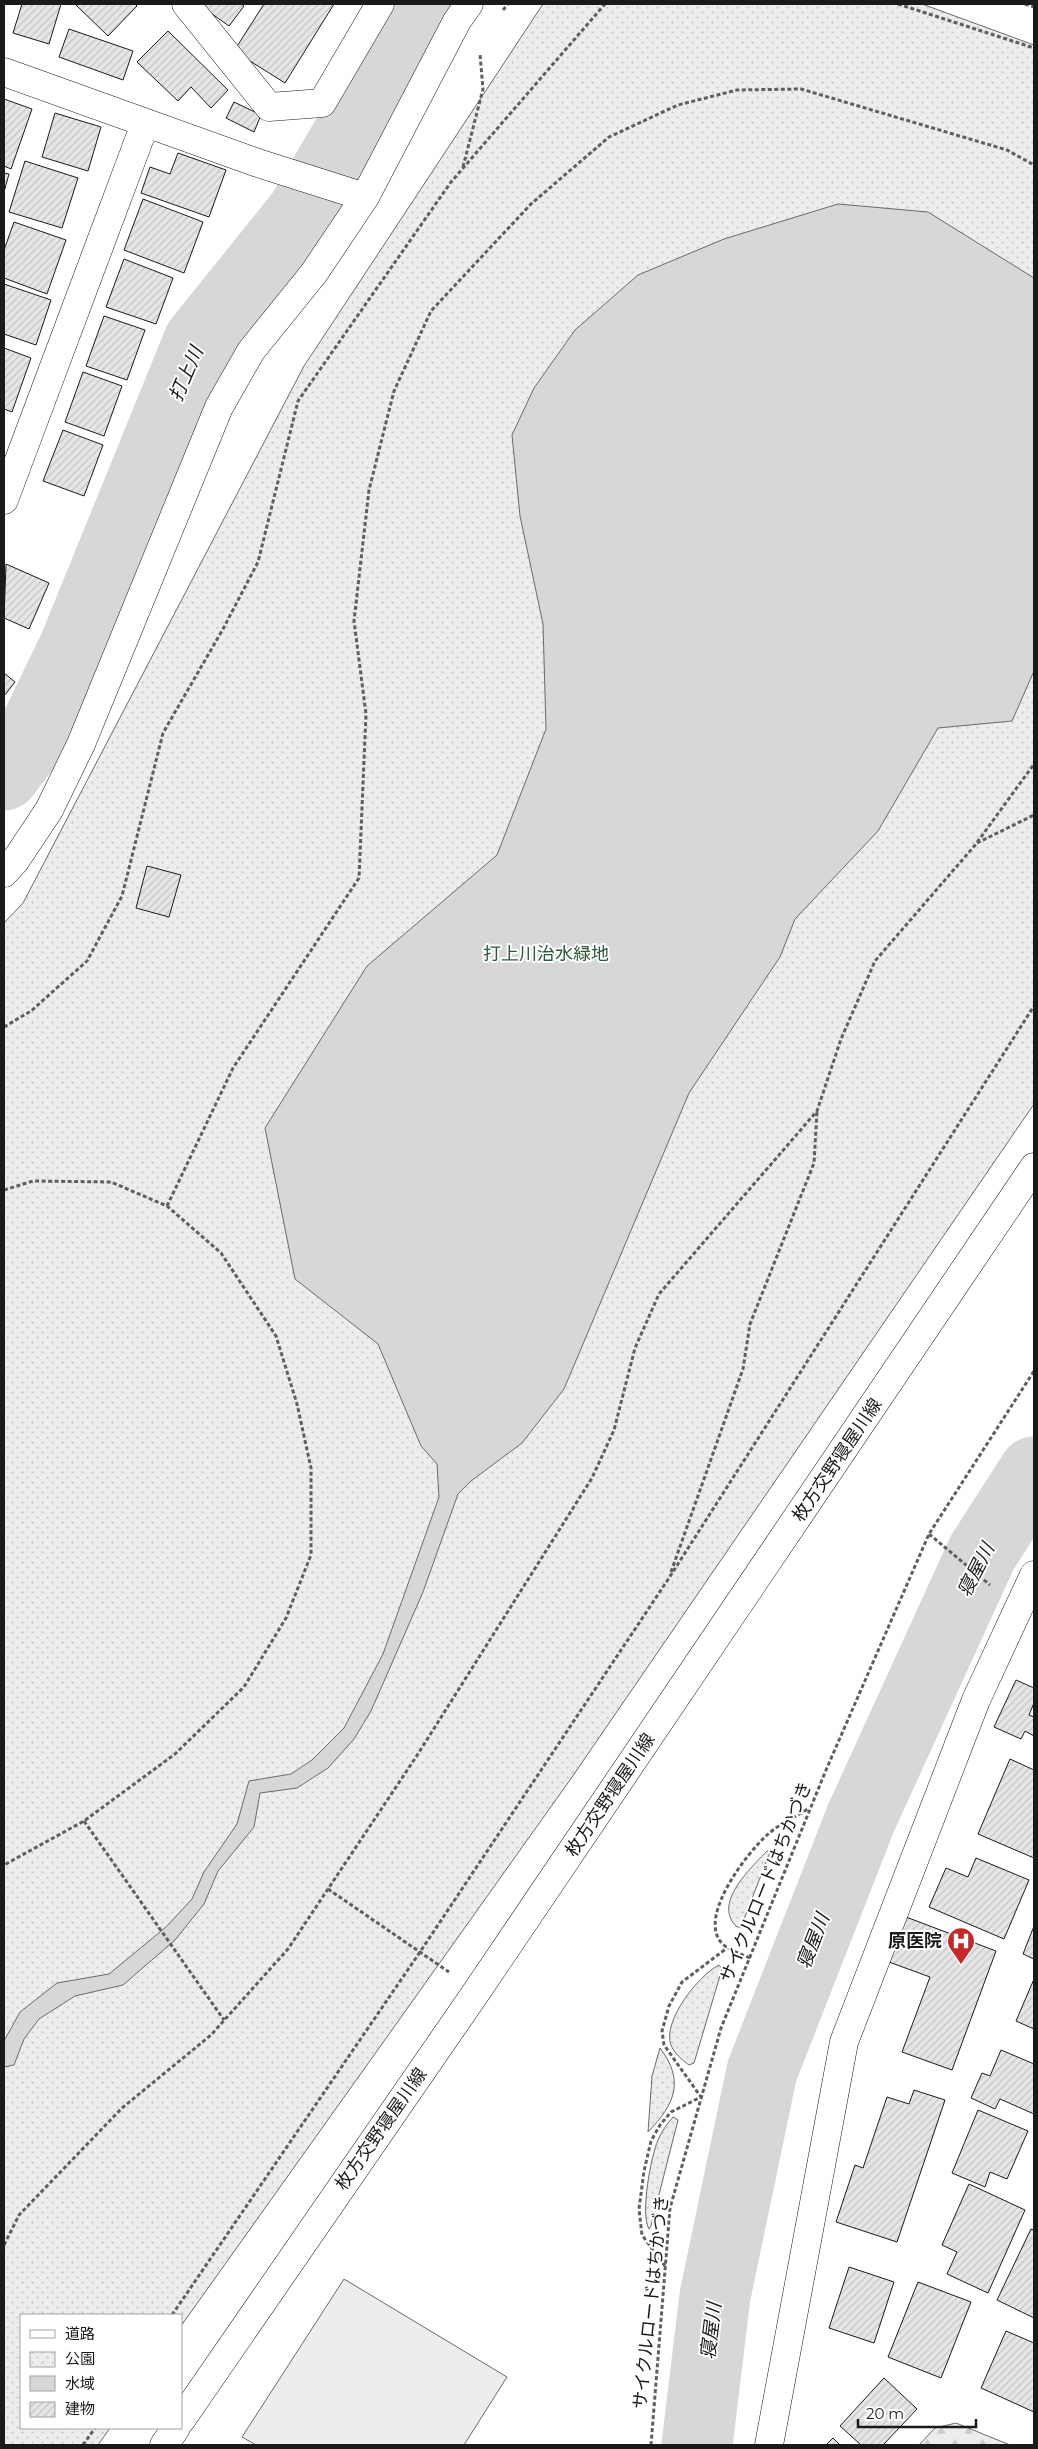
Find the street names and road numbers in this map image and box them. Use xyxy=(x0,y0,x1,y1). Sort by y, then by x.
street label: 枚方交野寝屋川線 xyxy=(788,1394,886,1526)
street label: 枚方交野寝屋川線 xyxy=(561,1729,659,1861)
street label: サイクルロードはちかづき xyxy=(716,1778,816,1986)
street label: 枚方交野寝屋川線 xyxy=(331,2064,431,2194)
street label: サイクルロードはちかづき xyxy=(629,2194,673,2410)

